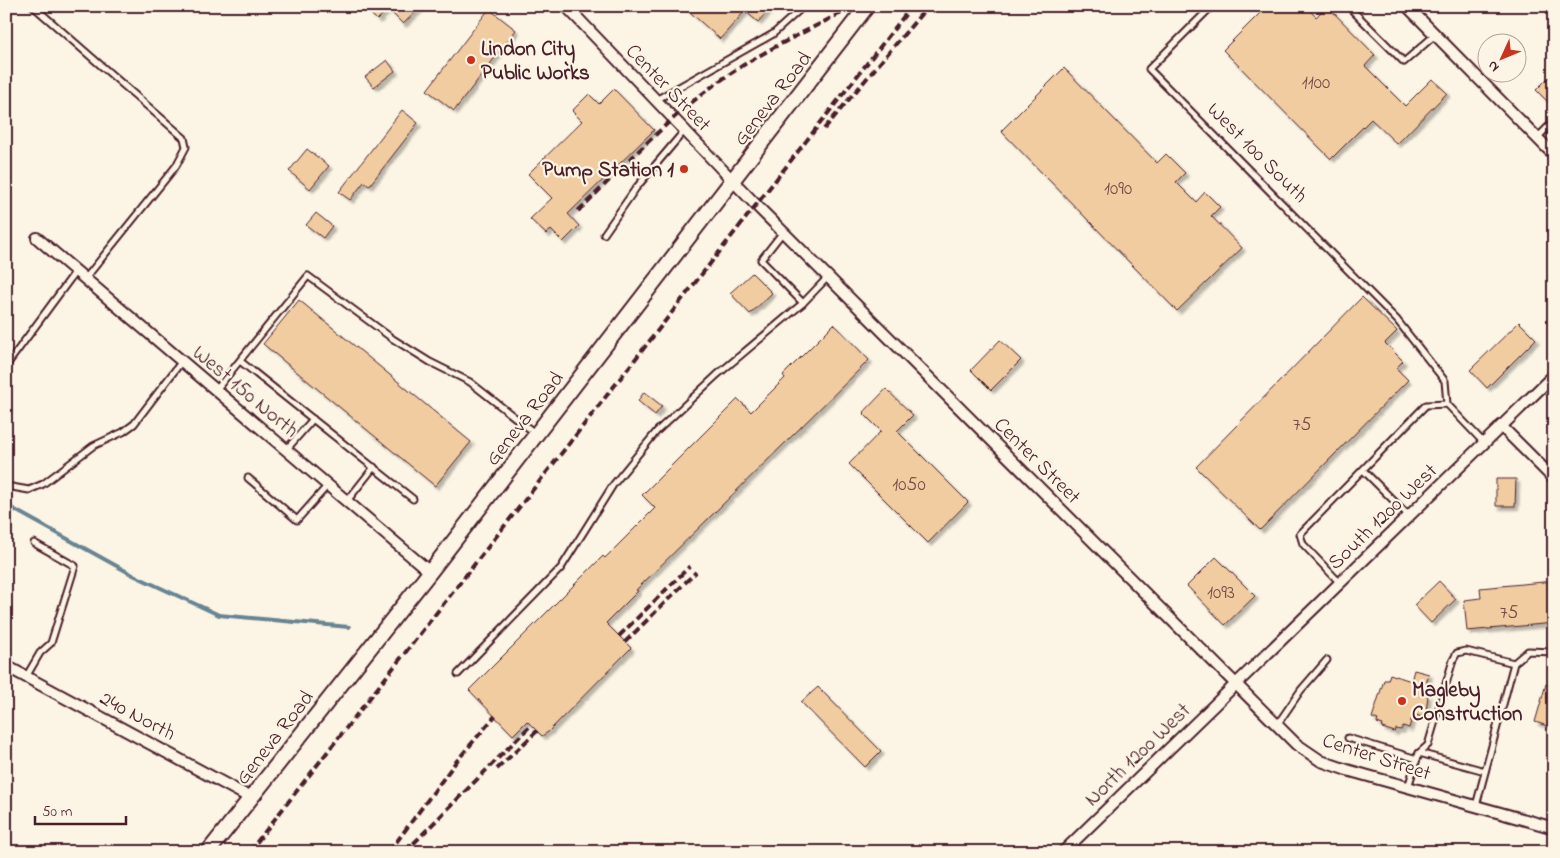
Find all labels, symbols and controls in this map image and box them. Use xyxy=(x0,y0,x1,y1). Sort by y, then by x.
north arrow xyxy=(1478,32,1528,82)
place label: Lindon City Public Works xyxy=(481,35,590,89)
street label: Center Street xyxy=(618,38,717,139)
street label: Geneva Road xyxy=(727,45,820,153)
marker: Lindon City Public Works xyxy=(465,54,477,66)
text: N xyxy=(1483,55,1505,77)
house number: 1100 xyxy=(1302,70,1330,97)
street label: West 100 South xyxy=(1199,96,1314,211)
place label: Pump Station 1 xyxy=(542,156,674,186)
marker: Pump Station 1 xyxy=(678,163,690,175)
house number: 1090 xyxy=(1104,176,1132,203)
street label: West 150 North xyxy=(185,339,304,446)
street label: Geneva Road xyxy=(479,365,572,473)
street label: Center Street xyxy=(986,411,1087,512)
house number: 75 xyxy=(1293,412,1311,439)
street label: South 1200 West xyxy=(1322,457,1445,578)
house number: 1050 xyxy=(892,472,926,499)
house number: 1093 xyxy=(1207,580,1235,607)
house number: 75 xyxy=(1500,600,1518,627)
place label: Magleby Construction xyxy=(1412,676,1522,730)
street label: 240 North xyxy=(94,684,180,749)
street label: Geneva Road xyxy=(229,684,322,792)
marker: Magleby Construction xyxy=(1396,695,1408,707)
street label: North 1200 West xyxy=(1078,697,1198,814)
street label: Center Street xyxy=(1318,726,1434,790)
scale bar xyxy=(35,793,126,825)
text: 50 m xyxy=(42,801,73,823)

